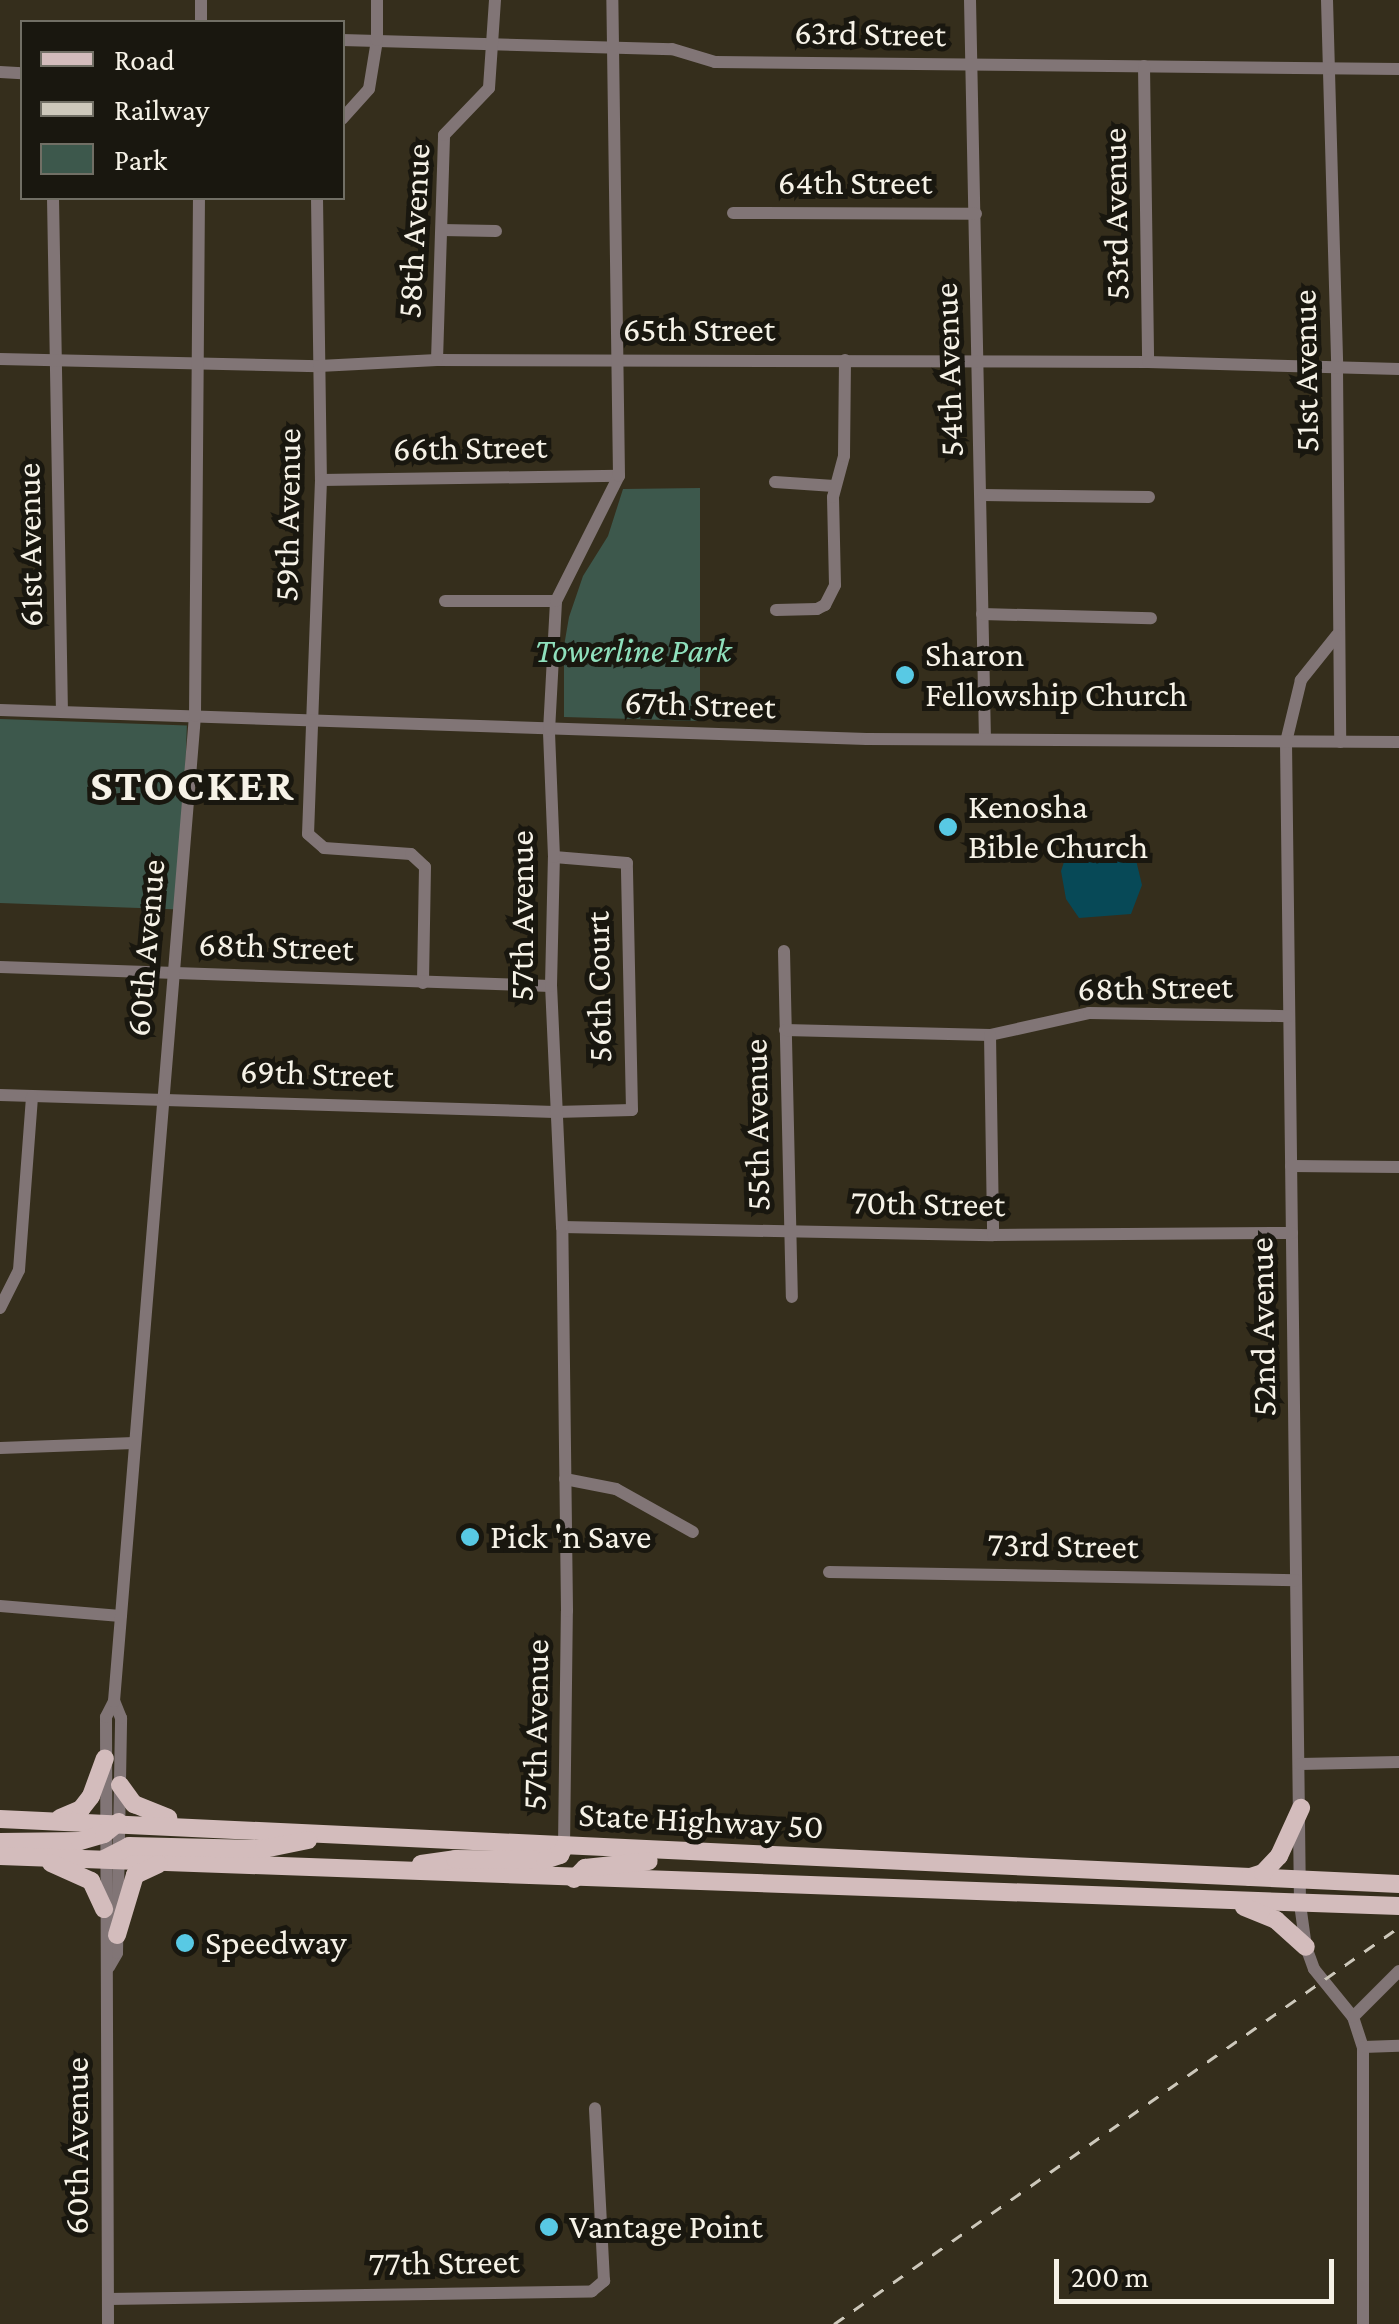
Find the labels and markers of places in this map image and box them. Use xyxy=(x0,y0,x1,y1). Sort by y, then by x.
place label: Sharon Fellowship Church xyxy=(925,634,1188,716)
marker: Sharon Fellowship Church xyxy=(894,664,916,686)
place label: Kenosha Bible Church xyxy=(968,786,1148,868)
marker: Kenosha Bible Church xyxy=(937,816,959,838)
place label: Pick 'n Save xyxy=(490,1516,651,1558)
marker: Pick 'n Save xyxy=(459,1526,481,1548)
place label: Speedway xyxy=(205,1922,347,1964)
marker: Speedway xyxy=(174,1932,196,1954)
place label: Vantage Point xyxy=(569,2206,762,2248)
marker: Vantage Point xyxy=(538,2216,560,2238)

